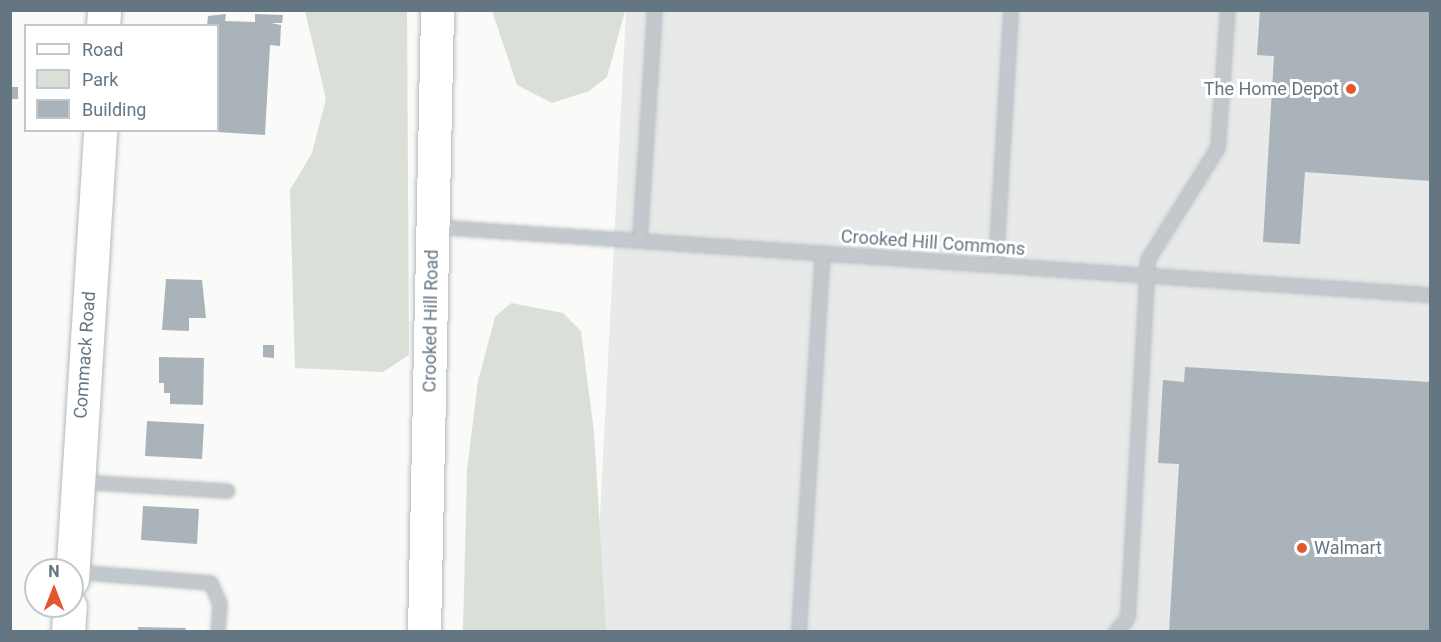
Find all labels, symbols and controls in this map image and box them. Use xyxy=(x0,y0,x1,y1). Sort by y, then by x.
legend xyxy=(24,24,219,132)
text: Road xyxy=(82,39,123,60)
text: Park xyxy=(82,69,118,90)
place label: The Home Depot xyxy=(1204,78,1339,100)
marker: The Home Depot xyxy=(1344,82,1358,96)
text: Building xyxy=(82,99,146,120)
street label: Crooked Hill Commons xyxy=(840,226,1026,260)
street label: Crooked Hill Road xyxy=(419,249,443,393)
street label: Commack Road xyxy=(70,291,100,419)
place label: Walmart xyxy=(1314,537,1382,559)
marker: Walmart xyxy=(1295,541,1309,555)
north arrow xyxy=(24,558,84,618)
text: N xyxy=(48,562,60,581)

